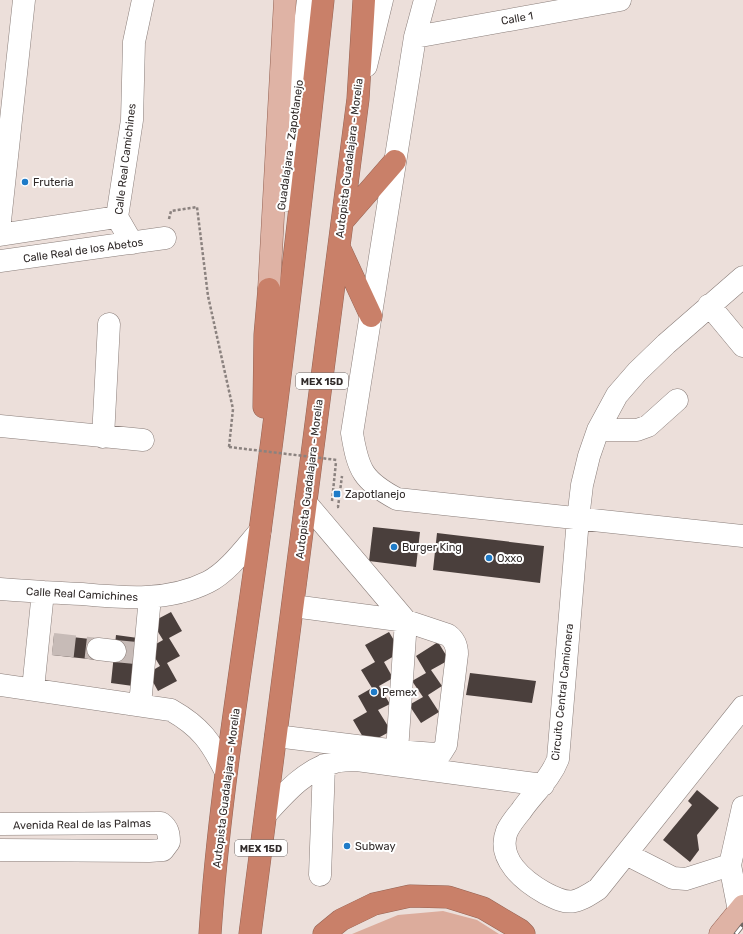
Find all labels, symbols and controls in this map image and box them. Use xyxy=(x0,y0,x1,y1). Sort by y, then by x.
street label: Calle 1 xyxy=(500,9,534,28)
street label: Autopista Guadalajara - Morelia xyxy=(333,78,366,239)
street label: Guadalajara - Zapotlanejo xyxy=(275,79,306,211)
street label: Calle Real Camichines xyxy=(112,102,139,215)
place label: Fruteria xyxy=(33,176,73,189)
marker: Fruteria xyxy=(20,177,30,187)
street label: Calle Real de los Abetos xyxy=(22,236,144,265)
road number: MEX 15D xyxy=(296,373,348,389)
street label: Autopista Guadalajara - Morelia xyxy=(293,399,326,560)
place label: Zapotlanejo xyxy=(345,488,405,501)
marker: Zapotlanejo xyxy=(332,489,342,499)
place label: Burger King xyxy=(402,541,462,554)
marker: Burger King xyxy=(389,542,399,552)
place label: Oxxo xyxy=(497,552,522,565)
marker: Oxxo xyxy=(484,553,494,563)
street label: Calle Real Camichines xyxy=(26,585,139,604)
street label: Circuito Central Camionera xyxy=(549,623,576,761)
place label: Pemex xyxy=(382,686,417,699)
marker: Pemex xyxy=(369,687,379,697)
street label: Autopista Guadalajara - Morelia xyxy=(210,708,243,869)
street label: Avenida Real de las Palmas xyxy=(13,817,152,832)
road number: MEX 15D xyxy=(235,840,287,856)
place label: Subway xyxy=(355,840,396,853)
marker: Subway xyxy=(342,841,352,851)

